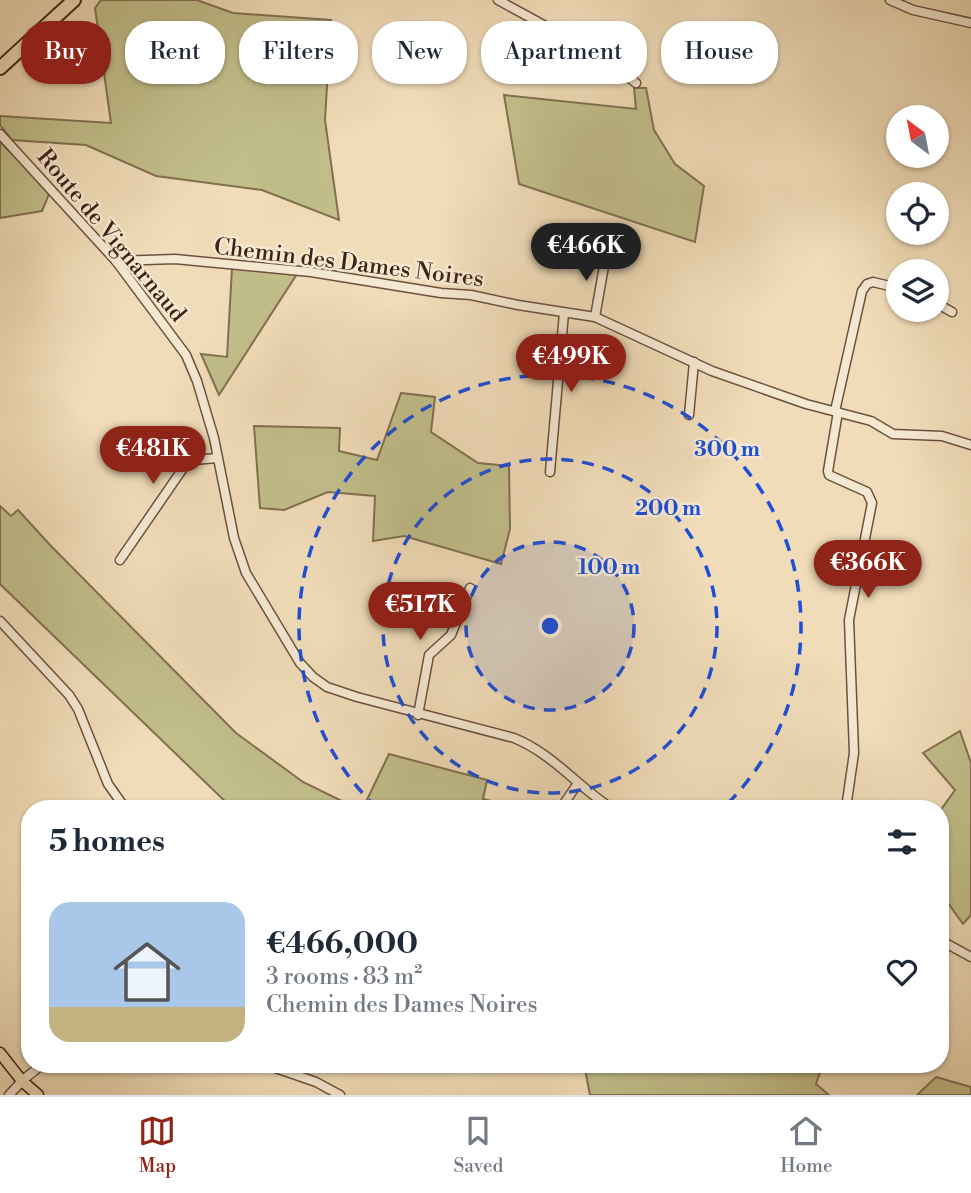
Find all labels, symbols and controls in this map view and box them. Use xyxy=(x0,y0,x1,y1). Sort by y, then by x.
chip: Buy xyxy=(21,21,111,84)
chip: Rent xyxy=(125,21,225,84)
chip: Filters xyxy=(239,21,358,84)
chip: New xyxy=(372,21,467,84)
chip: Apartment xyxy=(481,21,647,84)
chip: House xyxy=(661,21,778,84)
north arrow xyxy=(886,105,948,168)
map controls xyxy=(886,105,949,322)
street label: Route de Vignarnaud xyxy=(31,143,192,328)
button: locate xyxy=(886,182,949,245)
pin: €466K xyxy=(537,224,635,283)
text: €466K xyxy=(547,232,625,260)
street label: Chemin des Dames Noires xyxy=(212,233,485,293)
button: layers xyxy=(886,259,949,322)
pin: €499K xyxy=(522,334,620,394)
text: €499K xyxy=(532,343,610,371)
pin: €481K xyxy=(104,426,202,486)
text: €481K xyxy=(116,435,190,463)
text: 300 m xyxy=(694,437,760,463)
text: 200 m xyxy=(635,496,701,522)
pin: €366K xyxy=(819,540,917,600)
text: €366K xyxy=(830,549,906,577)
text: 100 m xyxy=(578,555,640,581)
pin: €517K xyxy=(371,582,469,642)
text: €517K xyxy=(384,591,456,619)
centre of rings xyxy=(538,614,562,638)
text: 5 homes xyxy=(49,823,165,861)
icon: filters xyxy=(883,823,921,861)
text: €466,000 xyxy=(266,925,418,963)
icon: home xyxy=(105,930,189,1014)
icon: heart xyxy=(883,953,921,991)
text: 3 rooms · 83 m² xyxy=(266,963,422,991)
text: Chemin des Dames Noires xyxy=(266,991,538,1019)
tab: Map xyxy=(138,1112,176,1178)
tab: Saved xyxy=(453,1112,503,1178)
tab: Home xyxy=(780,1112,832,1178)

